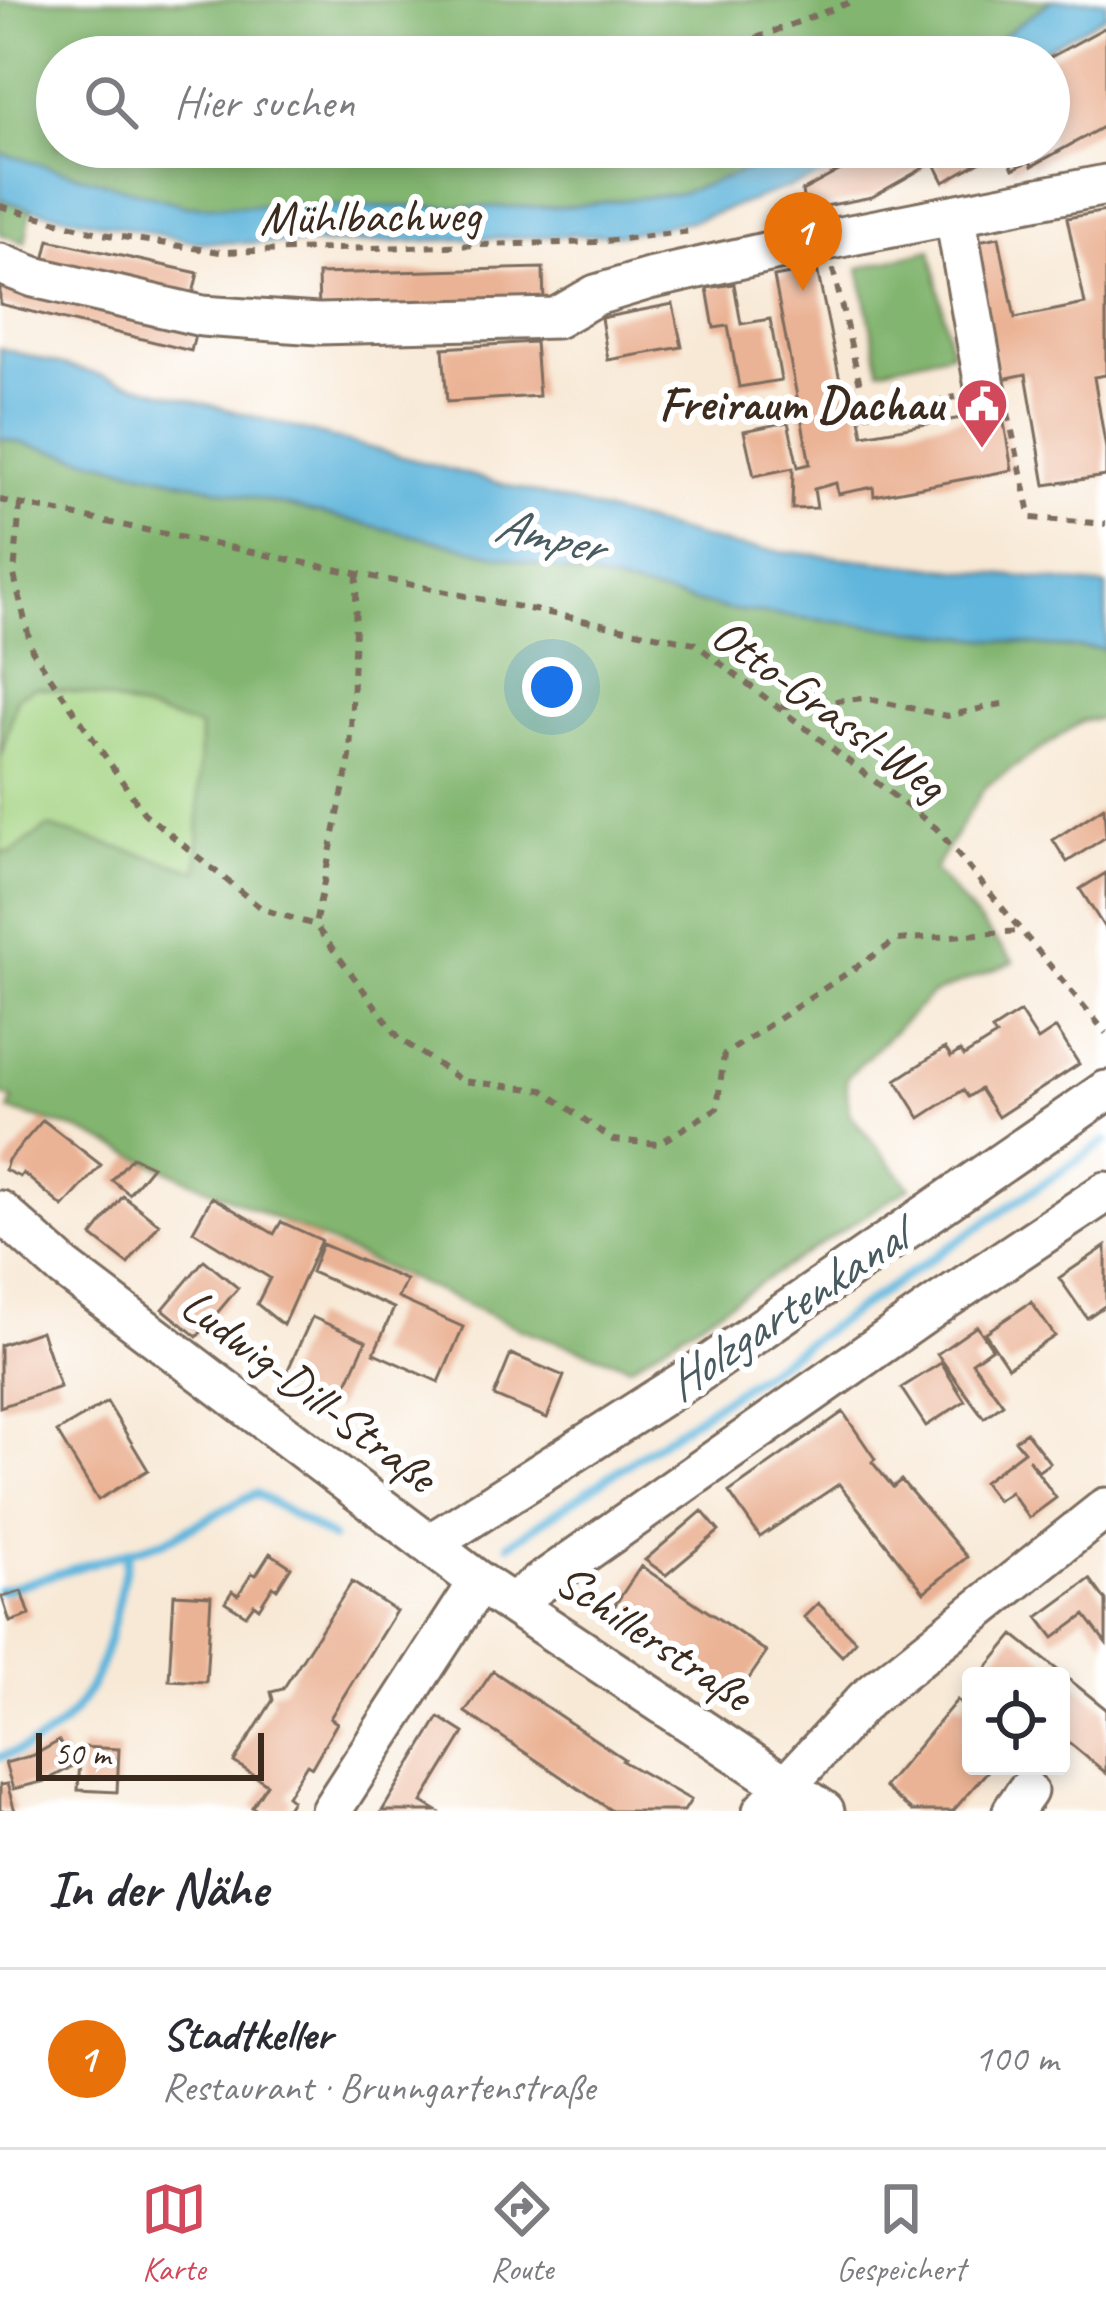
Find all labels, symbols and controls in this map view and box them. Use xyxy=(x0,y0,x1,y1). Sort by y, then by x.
search box xyxy=(36,36,1070,168)
icon: search xyxy=(78,69,144,135)
text: Hier suchen xyxy=(174,74,354,131)
street label: Mühlbachweg xyxy=(259,184,483,248)
pin: 1 xyxy=(764,192,842,291)
place label: Freiraum Dachau xyxy=(659,374,946,434)
public building icon: Freiraum Dachau xyxy=(954,376,1010,450)
water label: Amper xyxy=(489,492,616,580)
street label: Otto-Grassl-Weg xyxy=(700,604,959,815)
your location xyxy=(522,657,582,717)
water label: Holzgartenkanal xyxy=(652,1197,932,1414)
street label: Ludwig-Dill-Straße xyxy=(170,1275,451,1508)
street label: Schillerstraße xyxy=(545,1550,766,1726)
map controls xyxy=(962,1667,1070,1775)
button: locate xyxy=(962,1667,1070,1775)
scale bar xyxy=(36,1727,264,1780)
text: 50 m xyxy=(54,1733,110,1775)
text: In der Nähe xyxy=(48,1857,267,1921)
text: Stadtkeller xyxy=(162,2006,332,2063)
text: 1 xyxy=(78,2034,96,2083)
text: 100 m xyxy=(974,2034,1058,2083)
text: Restaurant · Brunngartenstraße xyxy=(162,2063,595,2112)
tab: Karte xyxy=(141,2176,207,2290)
tab: Route xyxy=(489,2176,555,2290)
tab: Gespeichert xyxy=(836,2176,965,2290)

